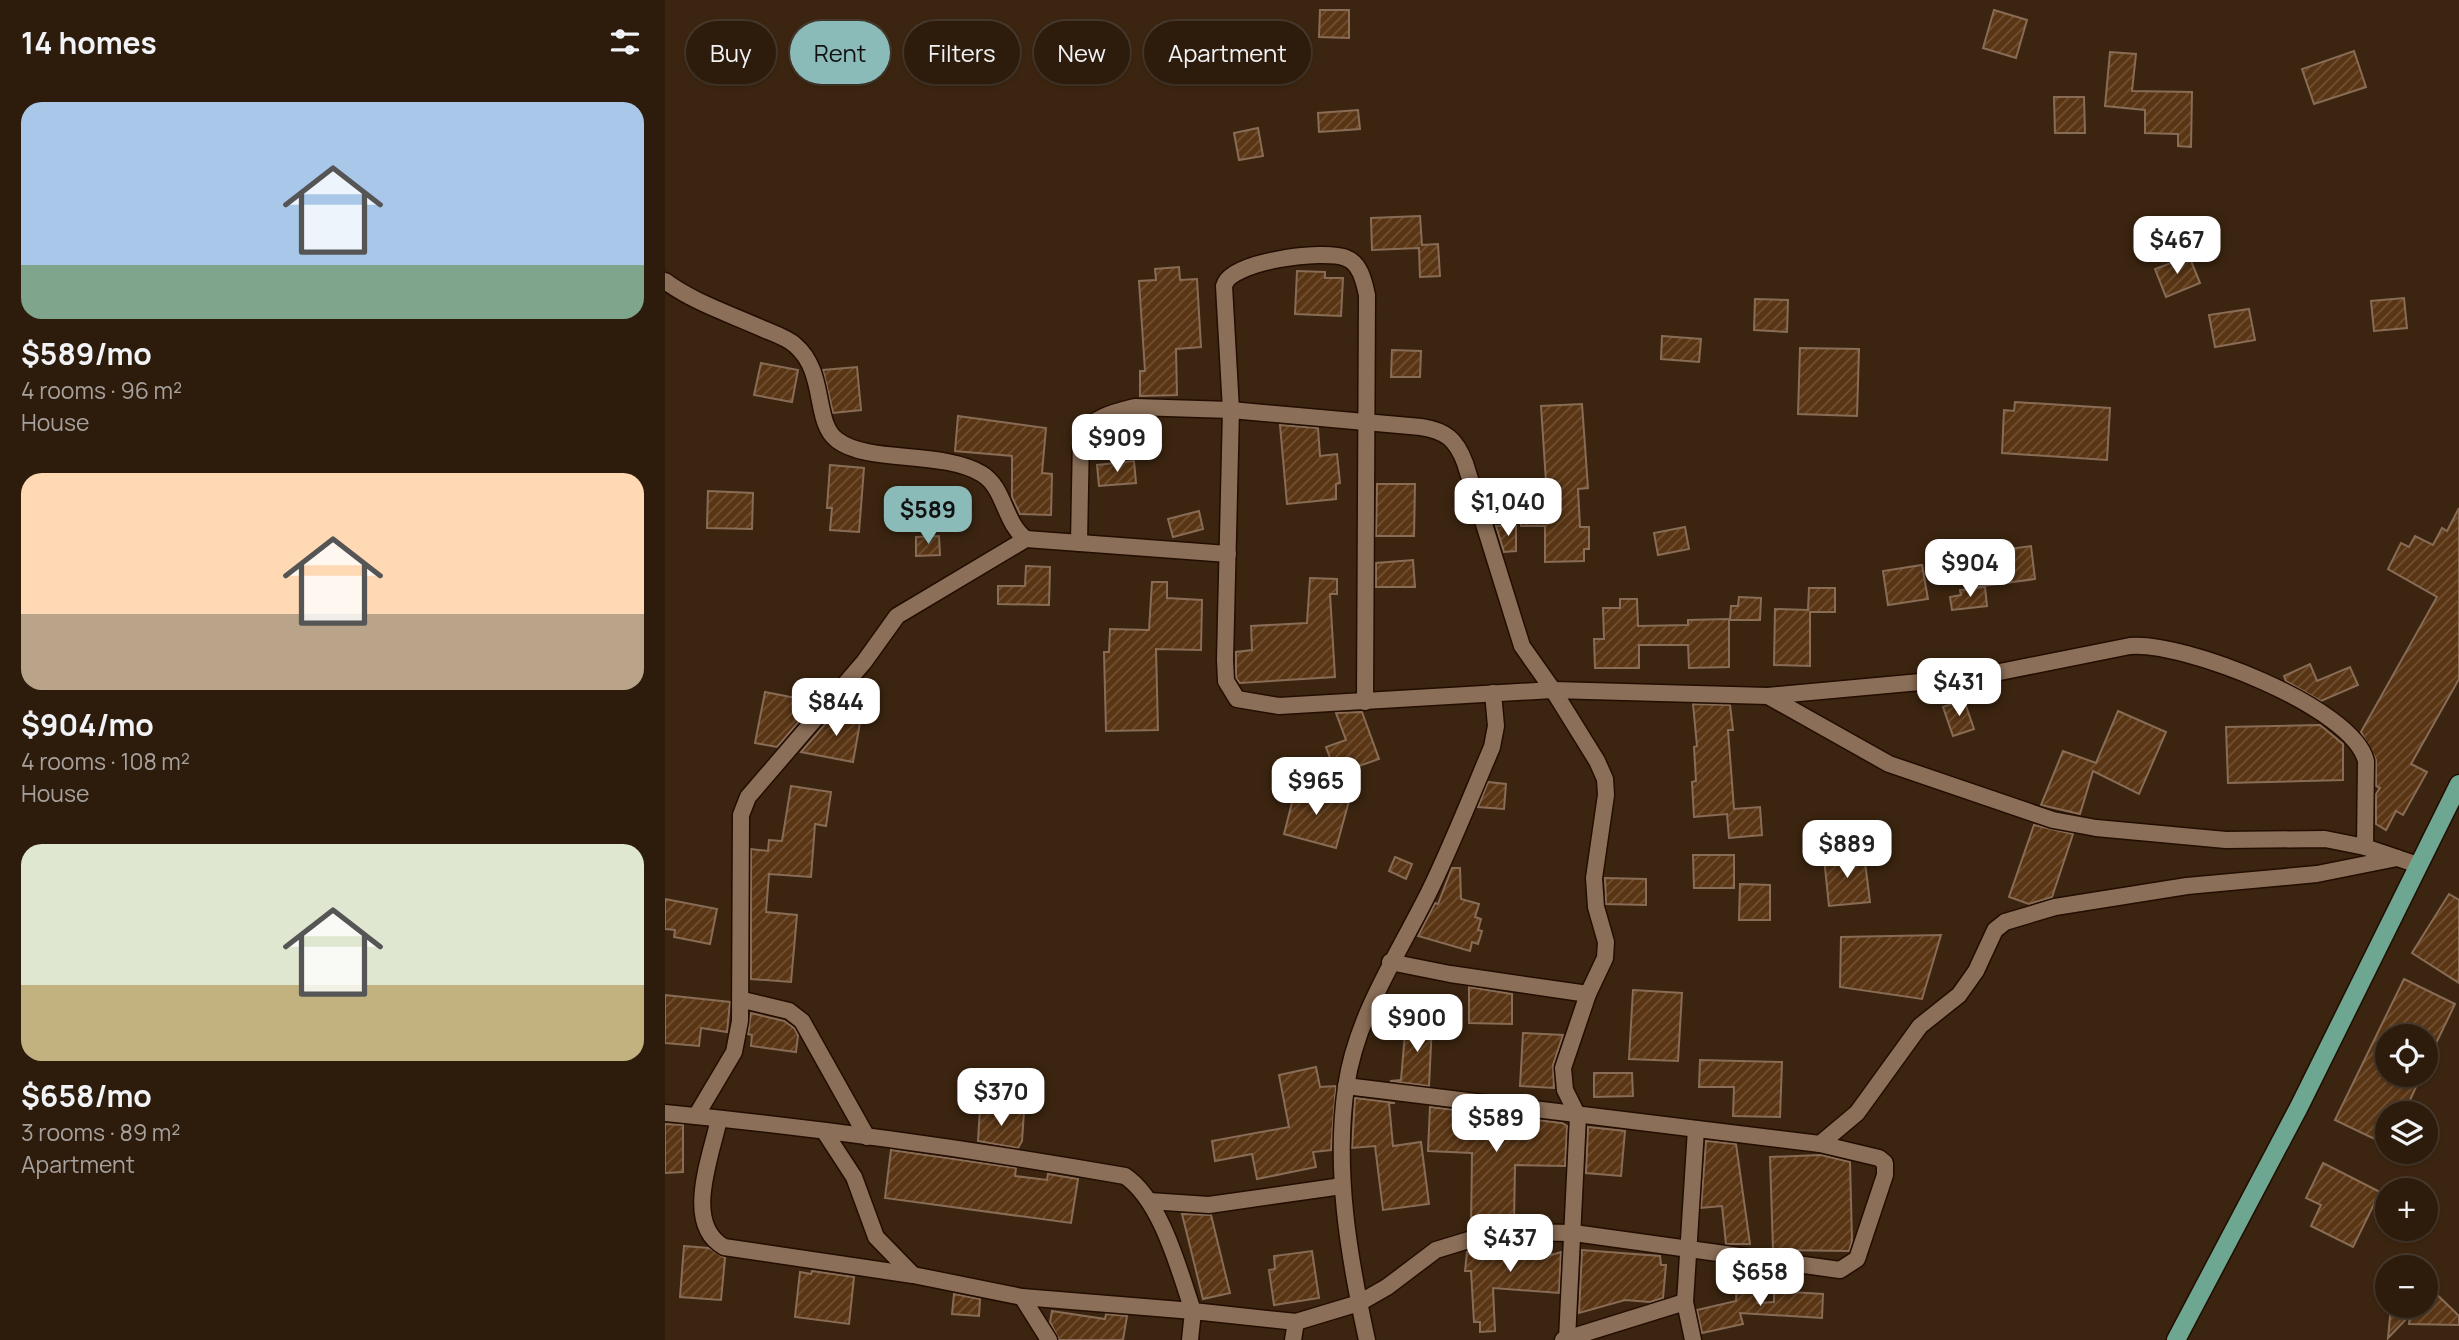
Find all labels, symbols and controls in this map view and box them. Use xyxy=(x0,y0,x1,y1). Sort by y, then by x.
chip: Buy xyxy=(686,21,776,84)
chip: Rent xyxy=(790,21,890,84)
chip: Filters xyxy=(904,21,1020,84)
chip: New xyxy=(1034,21,1130,84)
chip: Apartment xyxy=(1144,21,1311,84)
text: 14 homes xyxy=(21,22,157,63)
icon: filters xyxy=(606,23,644,61)
icon: home xyxy=(270,147,396,273)
pin: $467 xyxy=(2136,216,2218,276)
text: $467 xyxy=(2149,223,2205,255)
text: $589/mo xyxy=(21,333,152,374)
text: 4 rooms · 96 m² xyxy=(21,374,182,406)
text: House xyxy=(21,406,90,438)
pin: $909 xyxy=(1076,414,1158,474)
text: $909 xyxy=(1088,421,1146,453)
pin: $1,040 xyxy=(1451,478,1565,538)
text: $1,040 xyxy=(1471,485,1545,517)
pin: $589 xyxy=(887,486,969,546)
text: $589 xyxy=(900,493,956,525)
icon: home xyxy=(270,518,396,644)
pin: $904 xyxy=(1929,540,2011,599)
text: $904 xyxy=(1941,546,1999,578)
pin: $431 xyxy=(1918,658,2000,718)
text: $431 xyxy=(1933,665,1985,697)
pin: $844 xyxy=(795,678,877,738)
text: $844 xyxy=(808,685,864,717)
text: $904/mo xyxy=(21,704,154,745)
text: 4 rooms · 108 m² xyxy=(21,745,190,777)
pin: $965 xyxy=(1275,758,1357,817)
text: $965 xyxy=(1288,764,1344,796)
text: House xyxy=(21,777,90,809)
pin: $889 xyxy=(1806,820,1888,880)
text: $889 xyxy=(1819,827,1875,859)
icon: home xyxy=(270,889,396,1015)
pin: $900 xyxy=(1376,995,1458,1054)
text: $900 xyxy=(1387,1001,1447,1033)
map controls xyxy=(2375,1024,2438,1318)
button: locate xyxy=(2375,1024,2438,1087)
pin: $370 xyxy=(960,1068,1042,1128)
text: $658/mo xyxy=(21,1075,152,1116)
text: $370 xyxy=(973,1075,1029,1107)
pin: $589 xyxy=(1455,1094,1537,1154)
text: $589 xyxy=(1468,1101,1524,1133)
button: layers xyxy=(2375,1101,2438,1164)
text: 3 rooms · 89 m² xyxy=(21,1116,181,1148)
text: Apartment xyxy=(21,1148,135,1180)
button: + xyxy=(2375,1178,2438,1241)
pin: $437 xyxy=(1469,1214,1551,1274)
text: $437 xyxy=(1483,1221,1537,1253)
pin: $658 xyxy=(1719,1248,1801,1308)
text: $658 xyxy=(1732,1255,1788,1287)
button: − xyxy=(2375,1255,2438,1318)

